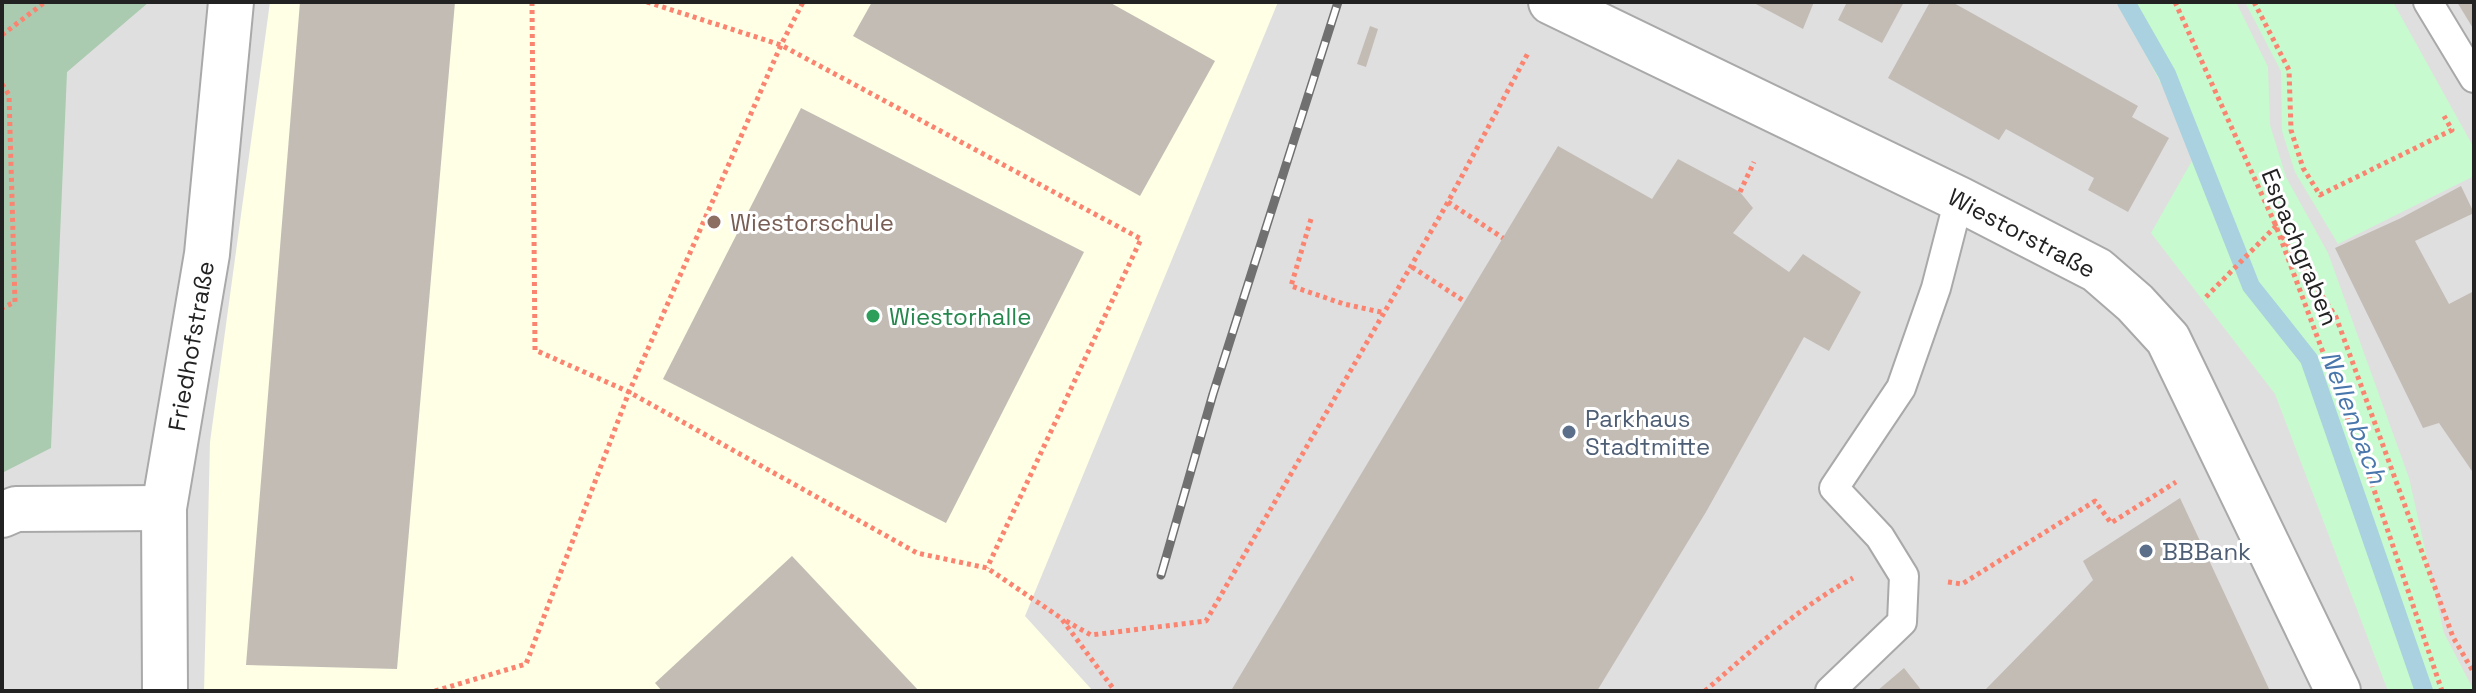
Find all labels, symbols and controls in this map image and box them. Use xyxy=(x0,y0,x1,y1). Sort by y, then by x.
street label: Espachgraben xyxy=(2254,164,2346,330)
street label: Wiestorstraße xyxy=(1943,181,2101,285)
place label: Wiestorschule xyxy=(730,207,894,238)
marker: Wiestorschule xyxy=(705,213,723,231)
street label: Friedhofstraße xyxy=(161,259,221,433)
place label: Wiestorhalle xyxy=(889,301,1031,332)
marker: Wiestorhalle xyxy=(864,307,882,325)
water label: Nellenbach xyxy=(2313,346,2395,489)
place label: Parkhaus Stadtmitte xyxy=(1585,403,1710,462)
marker: Parkhaus Stadtmitte xyxy=(1560,423,1578,441)
place label: BBBank xyxy=(2162,536,2251,567)
marker: BBBank xyxy=(2137,542,2155,560)

